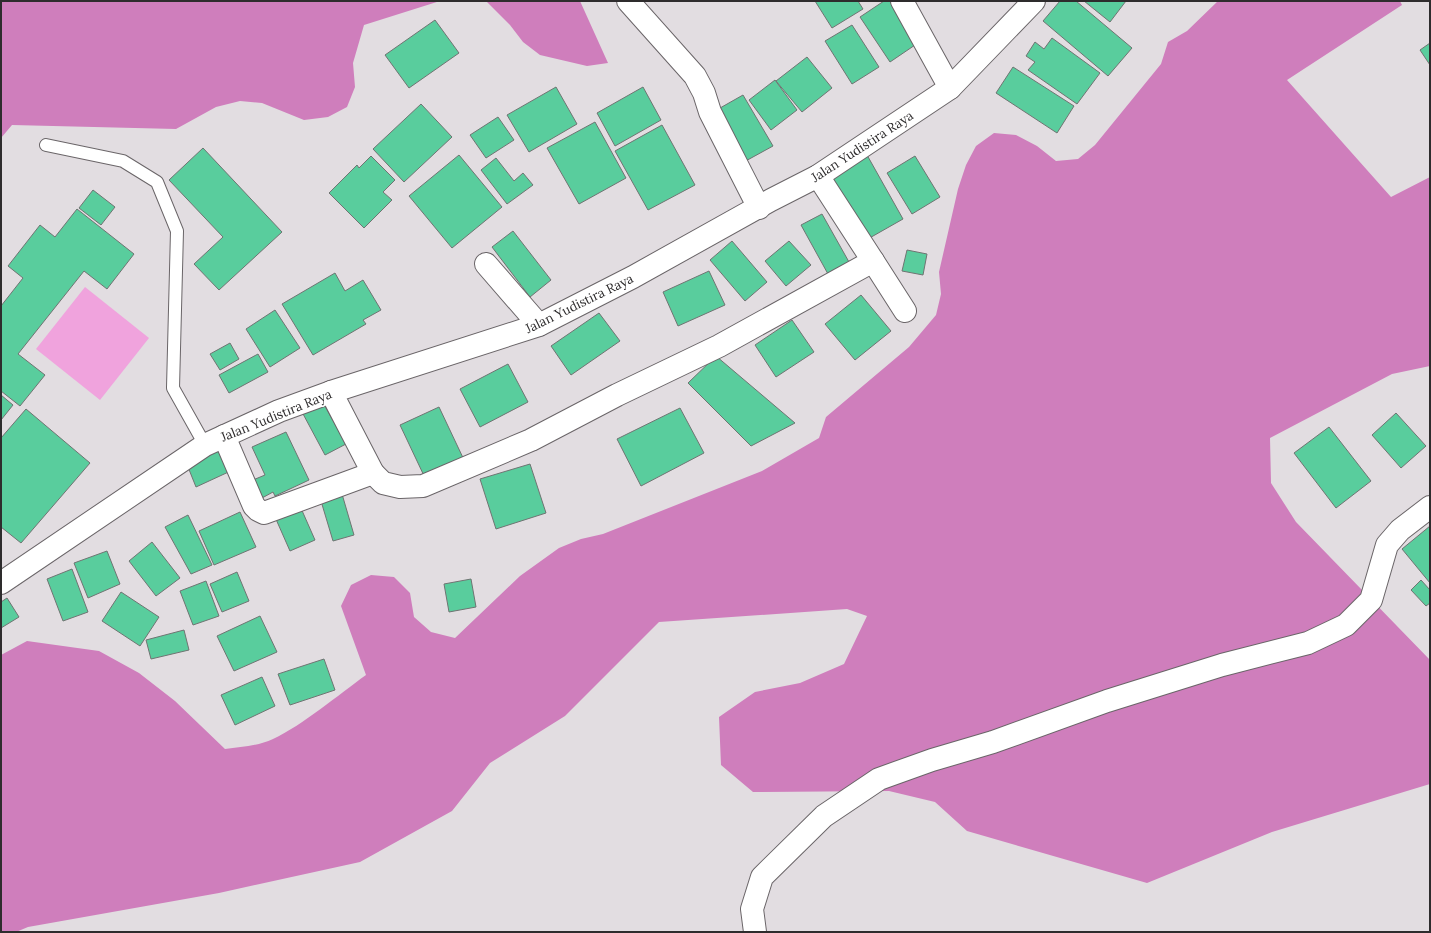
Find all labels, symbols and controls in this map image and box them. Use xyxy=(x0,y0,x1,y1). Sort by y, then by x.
street label: Jalan Yudistira Raya xyxy=(807,107,917,186)
street label: Jalan Yudistira Raya xyxy=(521,270,636,337)
street label: Jalan Yudistira Raya xyxy=(217,385,335,446)

